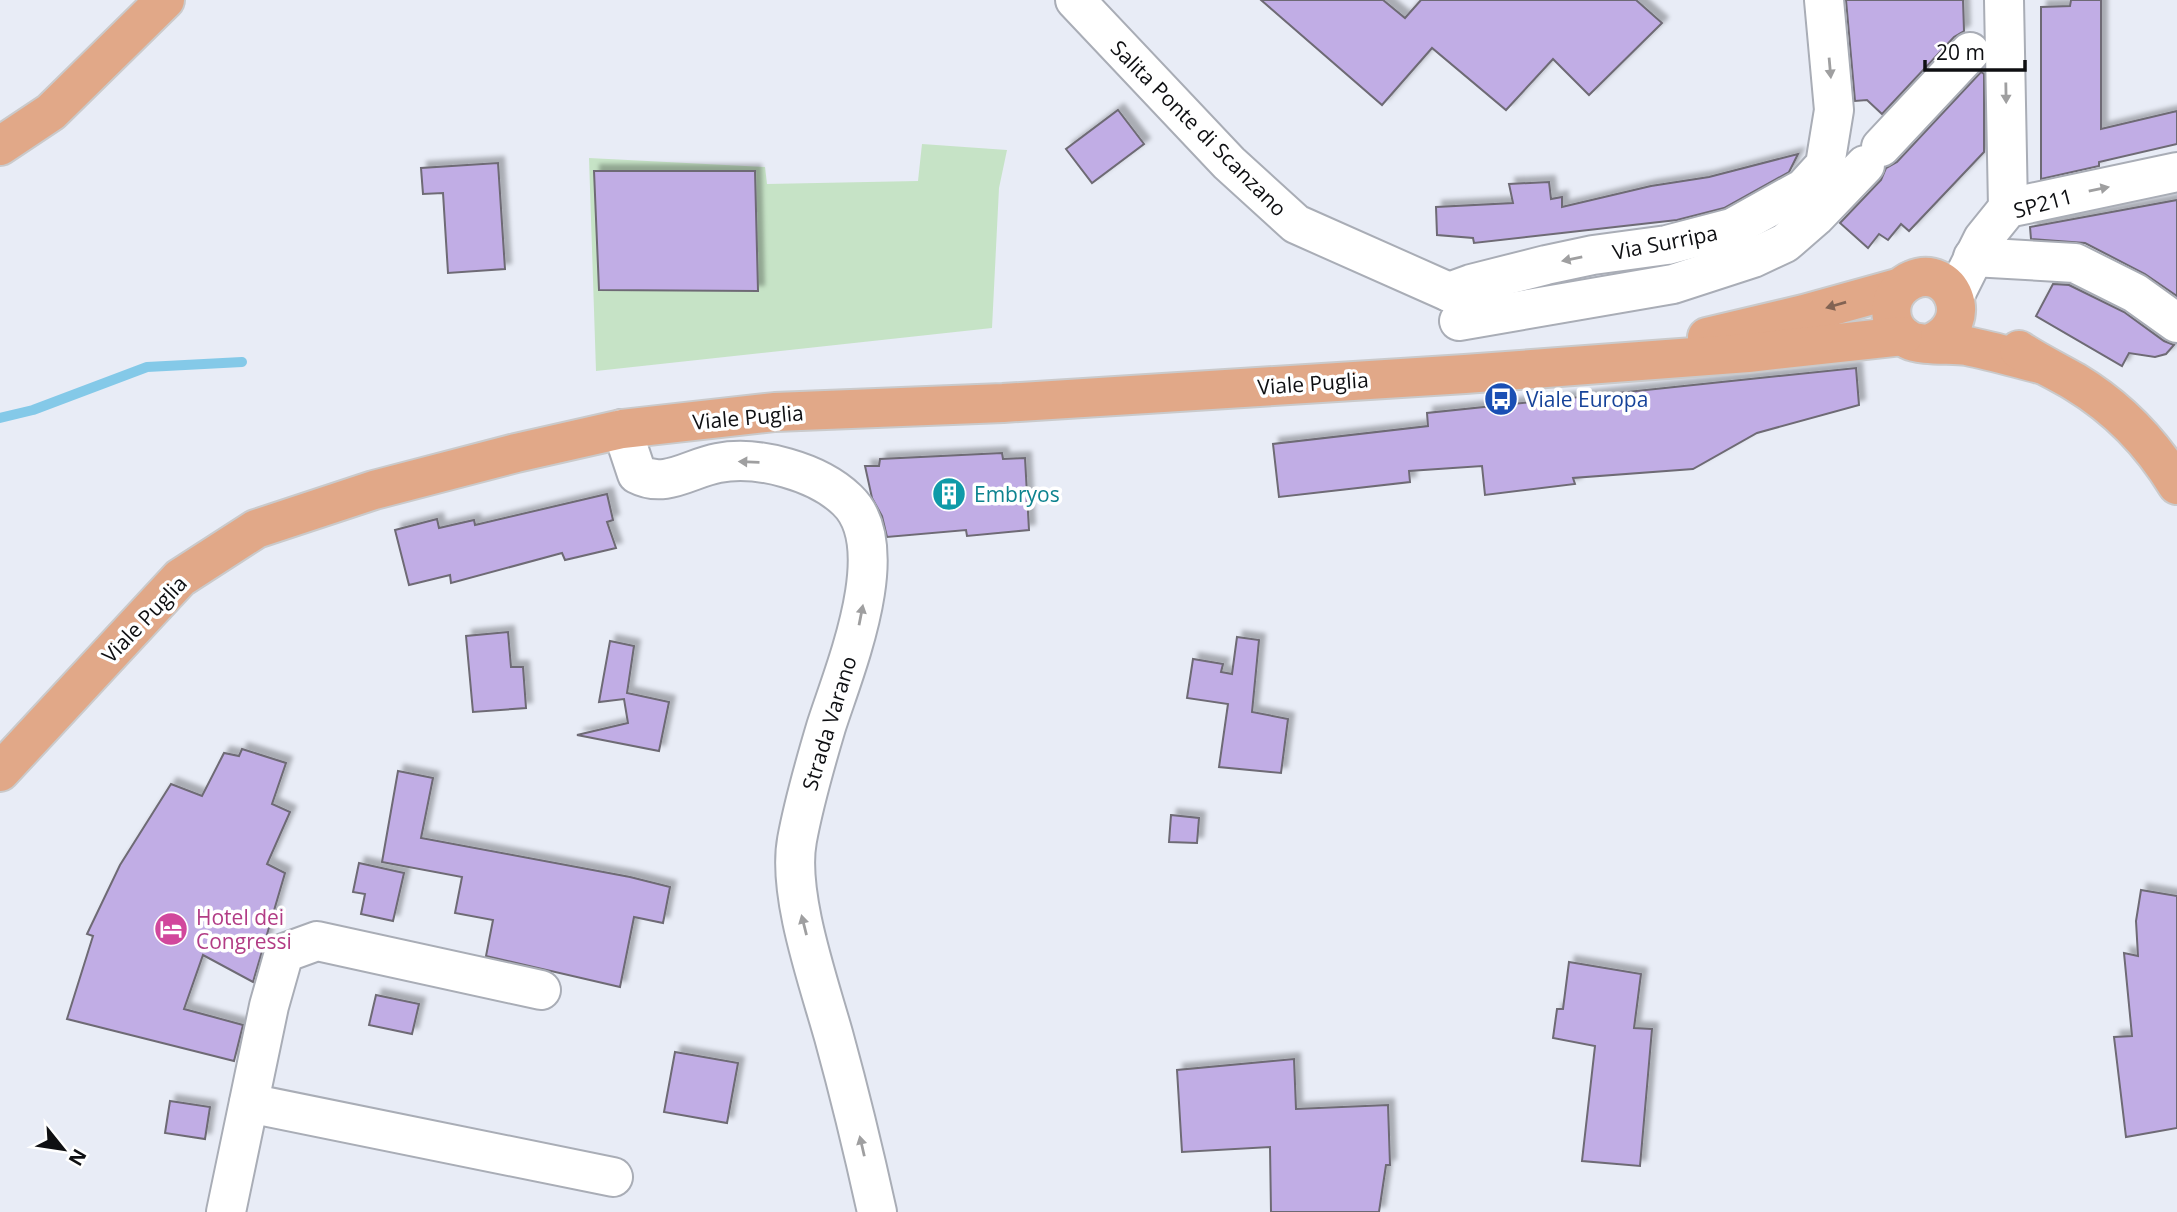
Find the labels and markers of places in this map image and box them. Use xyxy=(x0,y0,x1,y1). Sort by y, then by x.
bus stop icon: Viale Europa xyxy=(1482,380,1520,418)
place label: Viale Europa xyxy=(1526,385,1648,413)
building icon: Embryos xyxy=(930,475,968,513)
place label: Embryos xyxy=(974,480,1060,508)
place label: Hotel dei Congressi xyxy=(196,903,292,955)
hotel icon: Hotel dei Congressi xyxy=(152,910,190,948)

